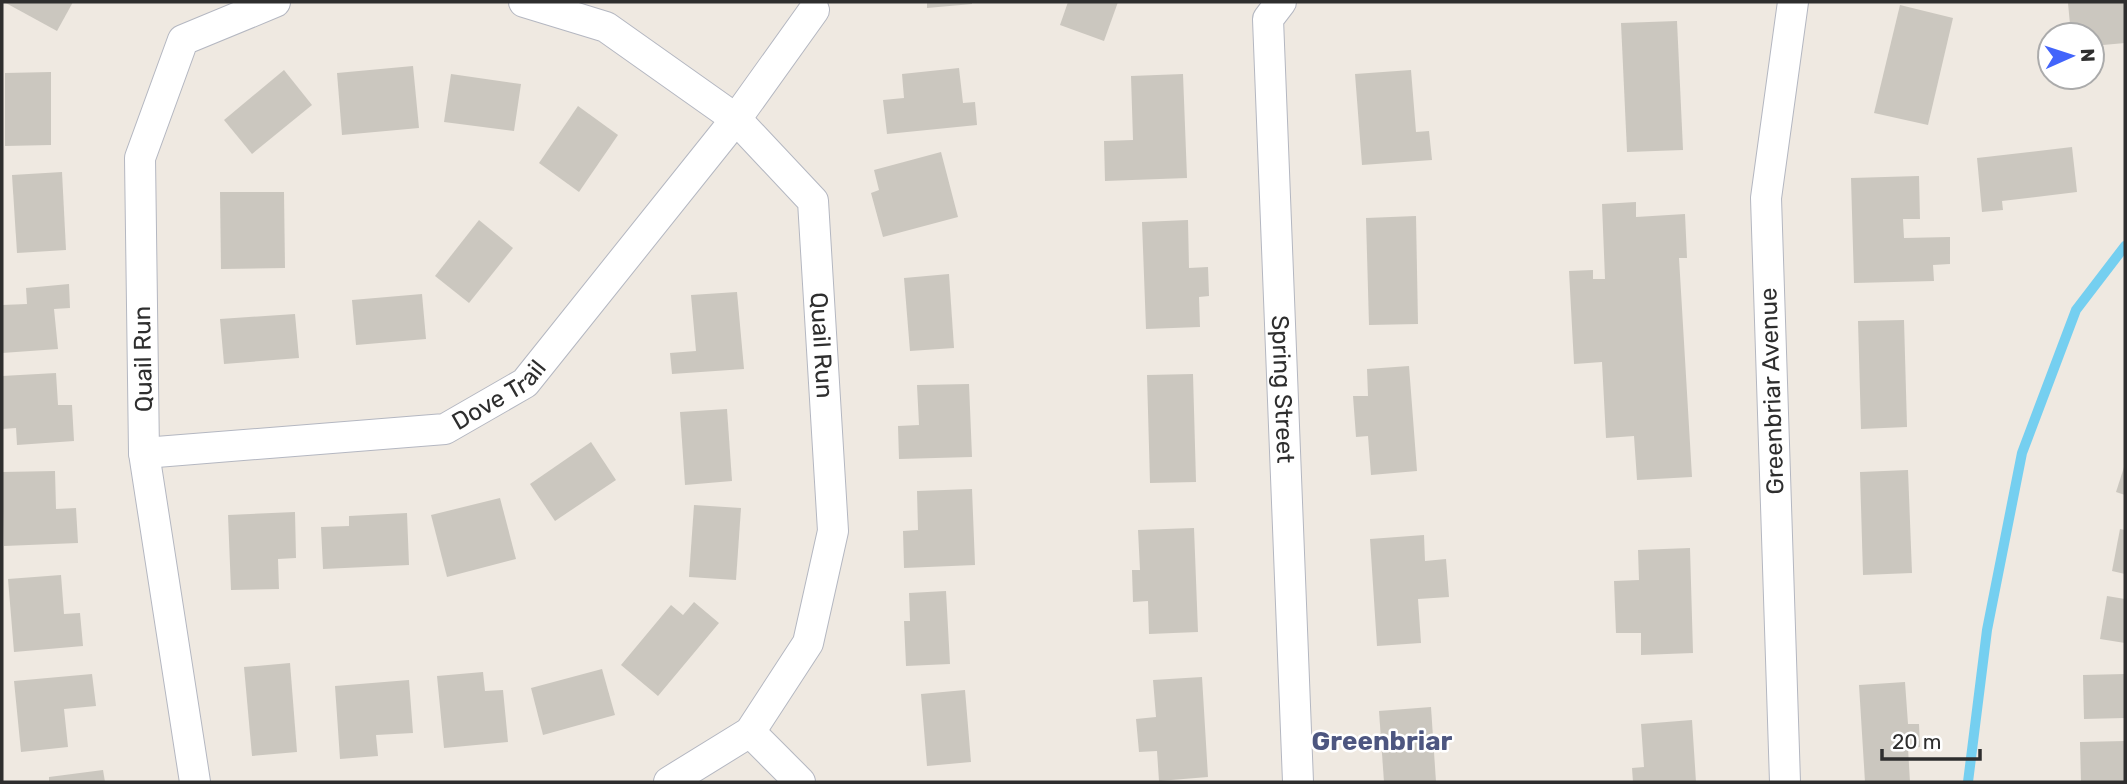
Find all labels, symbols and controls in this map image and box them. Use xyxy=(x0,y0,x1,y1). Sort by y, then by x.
north arrow xyxy=(2036,21,2106,91)
text: N xyxy=(2076,48,2099,63)
street label: Greenbriar Avenue xyxy=(1754,287,1790,495)
street label: Quail Run xyxy=(805,291,839,399)
street label: Quail Run xyxy=(128,306,158,412)
street label: Spring Street xyxy=(1266,315,1299,464)
street label: Dove Trail xyxy=(447,354,552,436)
scale bar xyxy=(1882,718,1980,762)
district label: Greenbriar xyxy=(1312,726,1453,757)
text: 20 m xyxy=(1892,729,1941,754)

